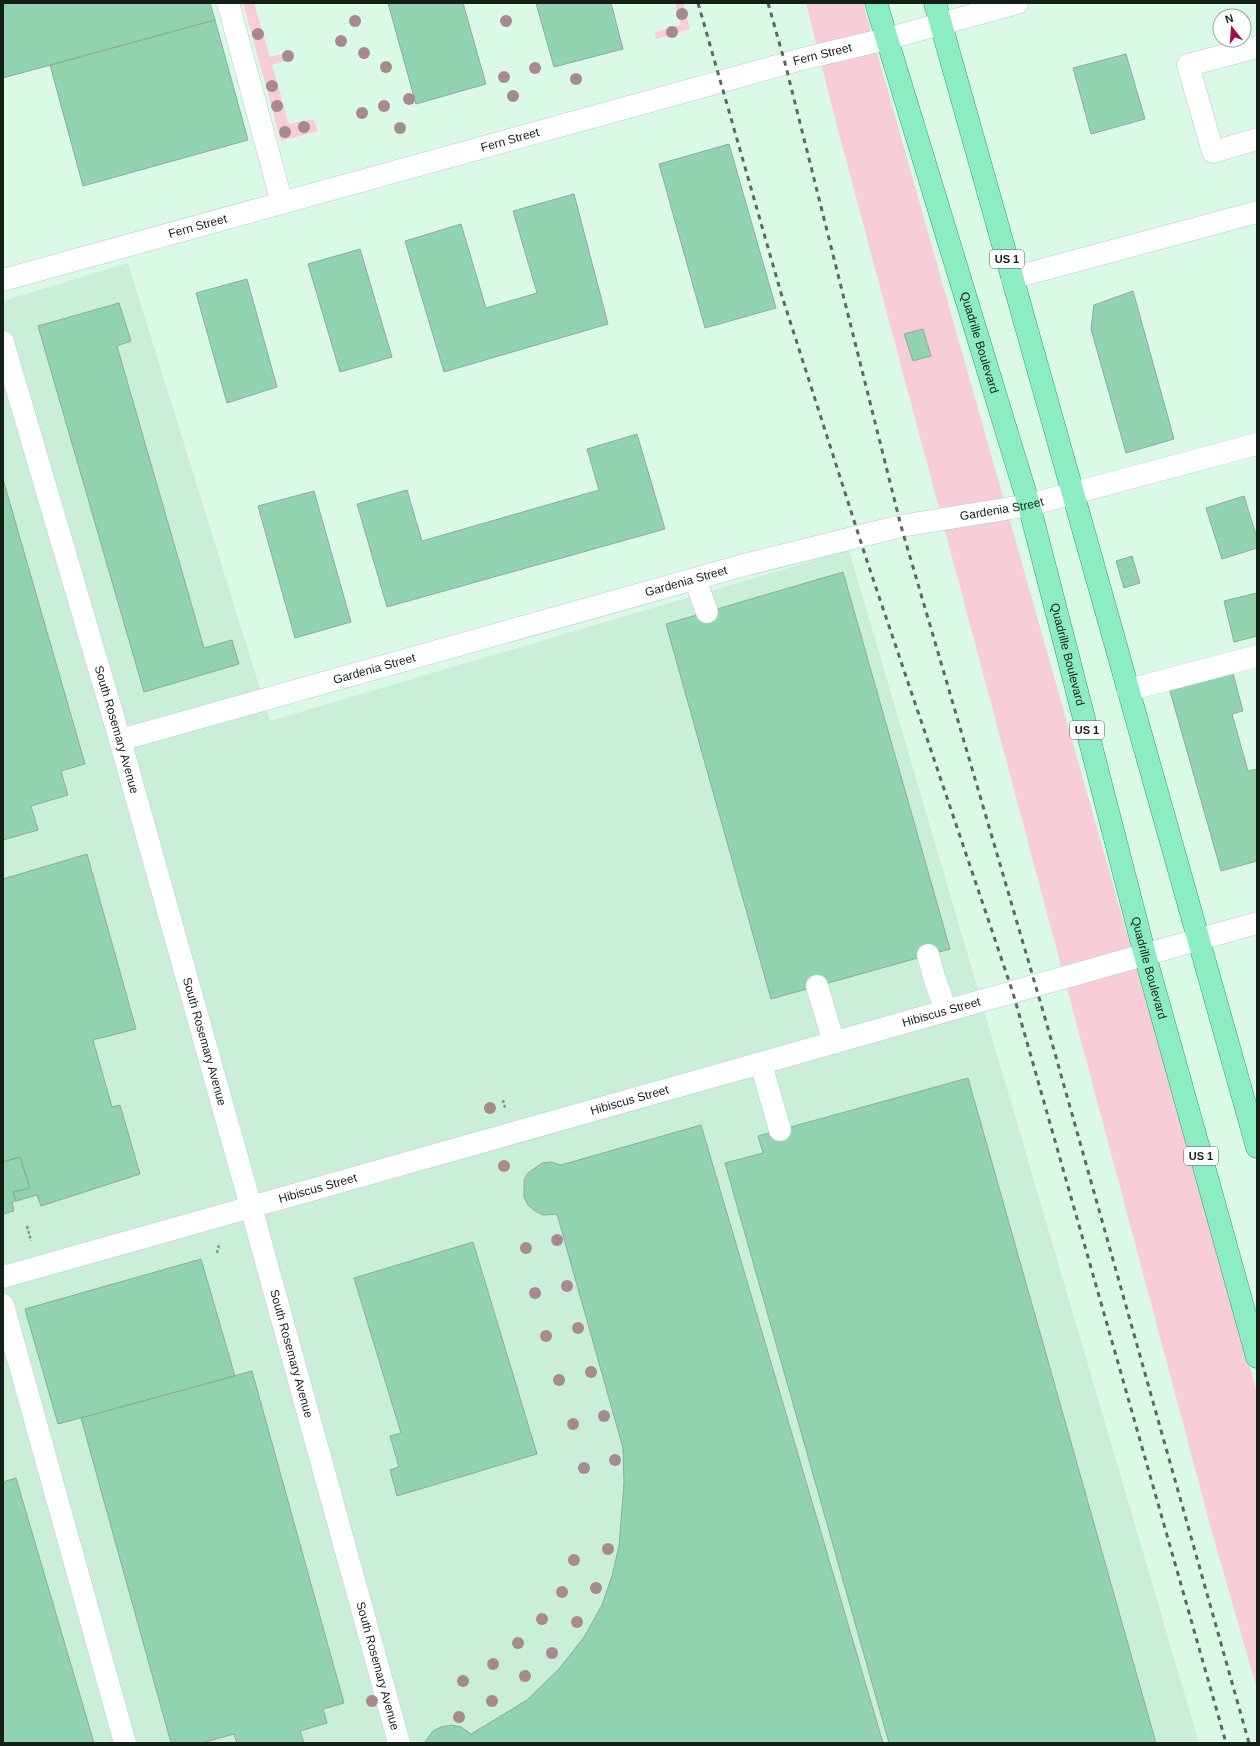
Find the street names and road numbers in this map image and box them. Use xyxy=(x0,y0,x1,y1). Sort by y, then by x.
street label: Fern Street xyxy=(791,40,854,68)
street label: Fern Street xyxy=(479,125,541,155)
street label: Fern Street xyxy=(167,211,229,241)
road number: US 1 xyxy=(990,250,1024,268)
street label: Quadrille Boulevard xyxy=(957,290,1002,395)
street label: Gardenia Street xyxy=(959,494,1046,523)
street label: Gardenia Street xyxy=(643,563,730,599)
street label: Quadrille Boulevard xyxy=(1048,601,1087,707)
street label: Gardenia Street xyxy=(331,650,418,687)
street label: South Rosemary Avenue xyxy=(92,664,142,796)
road number: US 1 xyxy=(1070,721,1104,739)
street label: Quadrille Boulevard xyxy=(1128,915,1170,1021)
street label: South Rosemary Avenue xyxy=(180,976,229,1108)
street label: Hibiscus Street xyxy=(901,994,983,1030)
street label: Hibiscus Street xyxy=(589,1082,671,1118)
road number: US 1 xyxy=(1184,1147,1218,1165)
street label: Hibiscus Street xyxy=(277,1170,359,1206)
street label: South Rosemary Avenue xyxy=(267,1288,316,1420)
street label: South Rosemary Avenue xyxy=(353,1600,402,1732)

